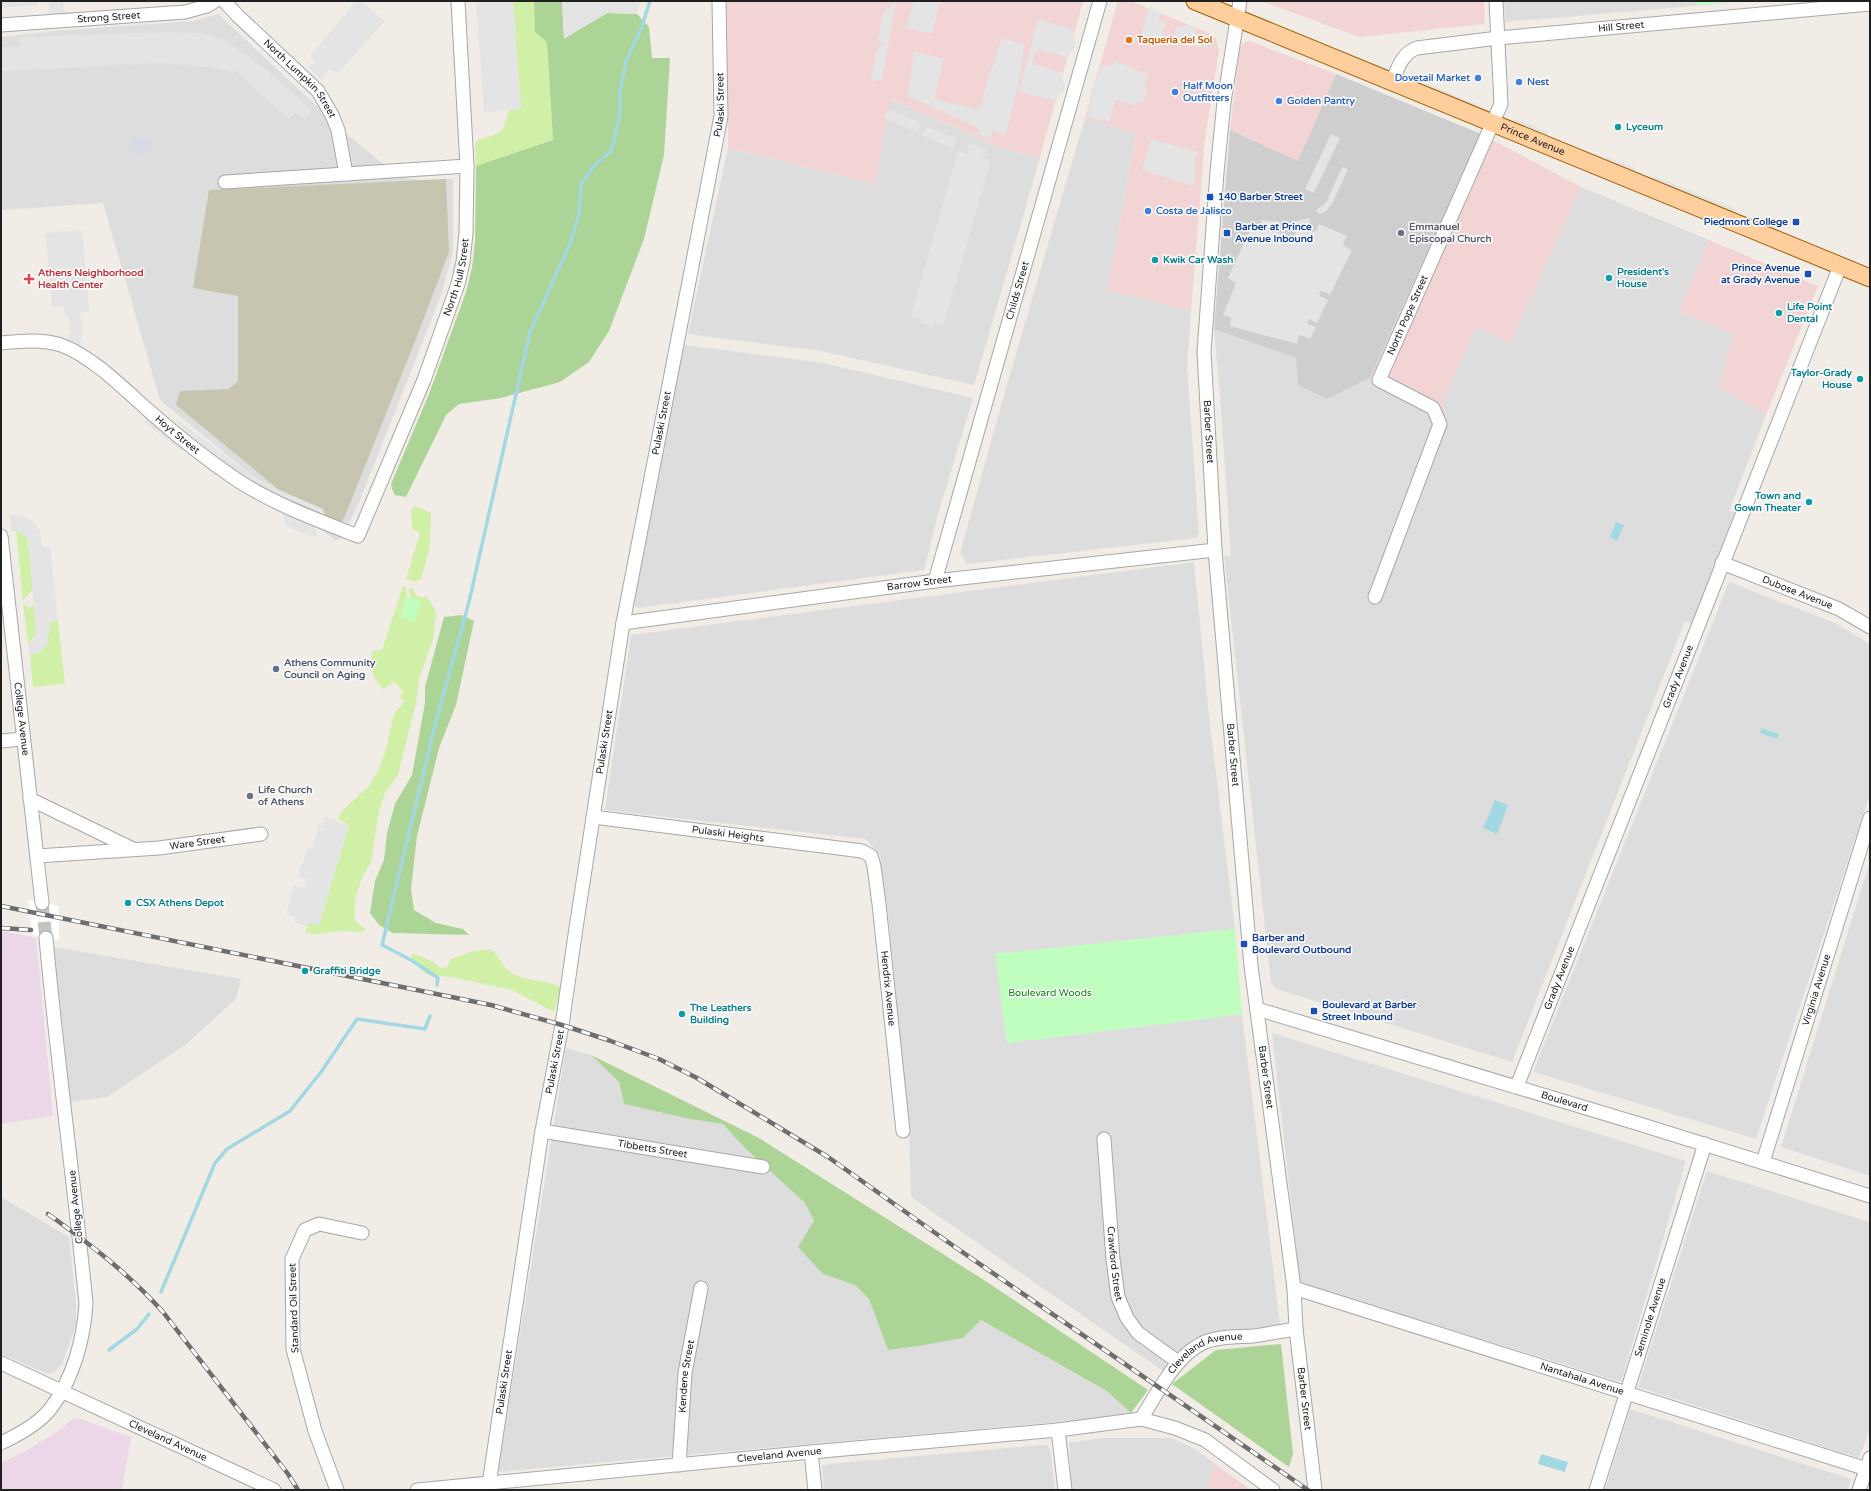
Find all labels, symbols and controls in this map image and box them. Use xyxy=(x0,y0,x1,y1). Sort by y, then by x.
street label: Strong Street xyxy=(77,9,141,26)
street label: Hill Street xyxy=(1598,19,1645,35)
place label: Taqueria del Sol xyxy=(1136,34,1212,46)
marker: Taqueria del Sol xyxy=(1124,35,1134,45)
street label: North Lumpkin Street xyxy=(261,37,339,120)
street label: Pulaski Street xyxy=(711,72,727,138)
place label: Dovetail Market xyxy=(1395,72,1470,84)
marker: Dovetail Market xyxy=(1473,73,1483,83)
place label: Nest xyxy=(1527,76,1549,88)
marker: Nest xyxy=(1514,77,1524,87)
place label: Half Moon Outfitters xyxy=(1183,80,1233,104)
marker: Half Moon Outfitters xyxy=(1170,87,1180,97)
place label: Golden Pantry xyxy=(1287,95,1356,107)
marker: Golden Pantry xyxy=(1274,96,1284,106)
street label: Prince Avenue xyxy=(1499,121,1567,158)
place label: Lyceum xyxy=(1626,121,1663,133)
marker: Lyceum xyxy=(1613,122,1623,132)
place label: 140 Barber Street xyxy=(1218,191,1303,203)
marker: 140 Barber Street xyxy=(1205,192,1215,202)
place label: Costa de Jalisco xyxy=(1156,205,1232,217)
marker: Costa de Jalisco xyxy=(1143,206,1153,216)
place label: Piedmont College xyxy=(1704,216,1788,228)
marker: Piedmont College xyxy=(1791,217,1801,227)
place label: Barber at Prince Avenue Inbound xyxy=(1235,221,1313,245)
place label: Emmanuel Episcopal Church xyxy=(1409,221,1492,245)
marker: Barber at Prince Avenue Inbound xyxy=(1222,228,1232,238)
marker: Emmanuel Episcopal Church xyxy=(1396,228,1406,238)
street label: North Hull Street xyxy=(441,238,471,318)
place label: Kwik Car Wash xyxy=(1163,254,1233,266)
marker: Kwik Car Wash xyxy=(1150,255,1160,265)
street label: Childs Street xyxy=(1004,260,1032,321)
place label: Prince Avenue at Grady Avenue xyxy=(1721,262,1800,286)
place label: President's House xyxy=(1617,266,1669,290)
place label: Athens Neighborhood Health Center xyxy=(38,267,144,291)
marker: Prince Avenue at Grady Avenue xyxy=(1803,269,1813,279)
marker: Athens Neighborhood Health Center xyxy=(23,273,35,285)
street label: North Pope Street xyxy=(1385,273,1431,357)
marker: President's House xyxy=(1604,273,1614,283)
place label: Life Point Dental xyxy=(1787,301,1832,325)
marker: Life Point Dental xyxy=(1774,308,1784,318)
place label: Taylor-Grady House xyxy=(1790,367,1853,391)
marker: Taylor-Grady House xyxy=(1855,374,1865,384)
street label: Pulaski Street xyxy=(650,390,674,456)
street label: Barber Street xyxy=(1201,400,1216,464)
street label: Hoyt Street xyxy=(152,413,202,457)
place label: Town and Gown Theater xyxy=(1734,490,1801,514)
marker: Town and Gown Theater xyxy=(1804,497,1814,507)
street label: Barrow Street xyxy=(886,573,953,593)
street label: Dubose Avenue xyxy=(1760,573,1835,612)
street label: Grady Avenue xyxy=(1660,643,1696,710)
place label: Athens Community Council on Aging xyxy=(284,657,376,681)
marker: Athens Community Council on Aging xyxy=(271,664,281,674)
street label: College Avenue xyxy=(11,681,32,757)
street label: Pulaski Street xyxy=(594,709,616,775)
street label: Barber Street xyxy=(1224,723,1241,787)
place label: Life Church of Athens xyxy=(258,784,312,808)
marker: Life Church of Athens xyxy=(245,791,255,801)
street label: Pulaski Heights xyxy=(691,824,765,845)
street label: Ware Street xyxy=(169,833,226,852)
place label: CSX Athens Depot xyxy=(136,897,224,909)
marker: CSX Athens Depot xyxy=(123,898,133,908)
place label: Barber and Boulevard Outbound xyxy=(1252,932,1351,956)
marker: Barber and Boulevard Outbound xyxy=(1239,939,1249,949)
street label: Grady Avenue xyxy=(1542,944,1578,1012)
street label: Hendrix Avenue xyxy=(878,950,898,1027)
street label: Virginia Avenue xyxy=(1800,952,1833,1027)
place label: Graffiti Bridge xyxy=(313,965,381,977)
marker: Graffiti Bridge xyxy=(300,966,310,976)
park label: Boulevard Woods xyxy=(1008,987,1092,999)
place label: Boulevard at Barber Street Inbound xyxy=(1322,999,1417,1023)
place label: The Leathers Building xyxy=(689,1002,752,1026)
marker: Boulevard at Barber Street Inbound xyxy=(1309,1006,1319,1016)
marker: The Leathers Building xyxy=(677,1009,687,1019)
street label: Pulaski Street xyxy=(543,1029,567,1095)
street label: Barber Street xyxy=(1256,1045,1276,1110)
street label: Boulevard xyxy=(1540,1089,1589,1114)
street label: Tibbetts Street xyxy=(617,1137,688,1161)
street label: College Avenue xyxy=(66,1169,86,1244)
street label: Crawford Street xyxy=(1105,1226,1125,1303)
street label: Standard Oil Street xyxy=(286,1263,302,1353)
street label: Seminole Avenue xyxy=(1632,1276,1669,1358)
street label: Cleveland Avenue xyxy=(1165,1330,1243,1377)
street label: Kendene Street xyxy=(676,1339,697,1413)
street label: Pulaski Street xyxy=(494,1349,515,1415)
street label: Nantahala Avenue xyxy=(1538,1360,1626,1398)
street label: Barber Street xyxy=(1295,1366,1314,1431)
street label: Cleveland Avenue xyxy=(127,1417,209,1464)
street label: Cleveland Avenue xyxy=(736,1445,822,1465)

